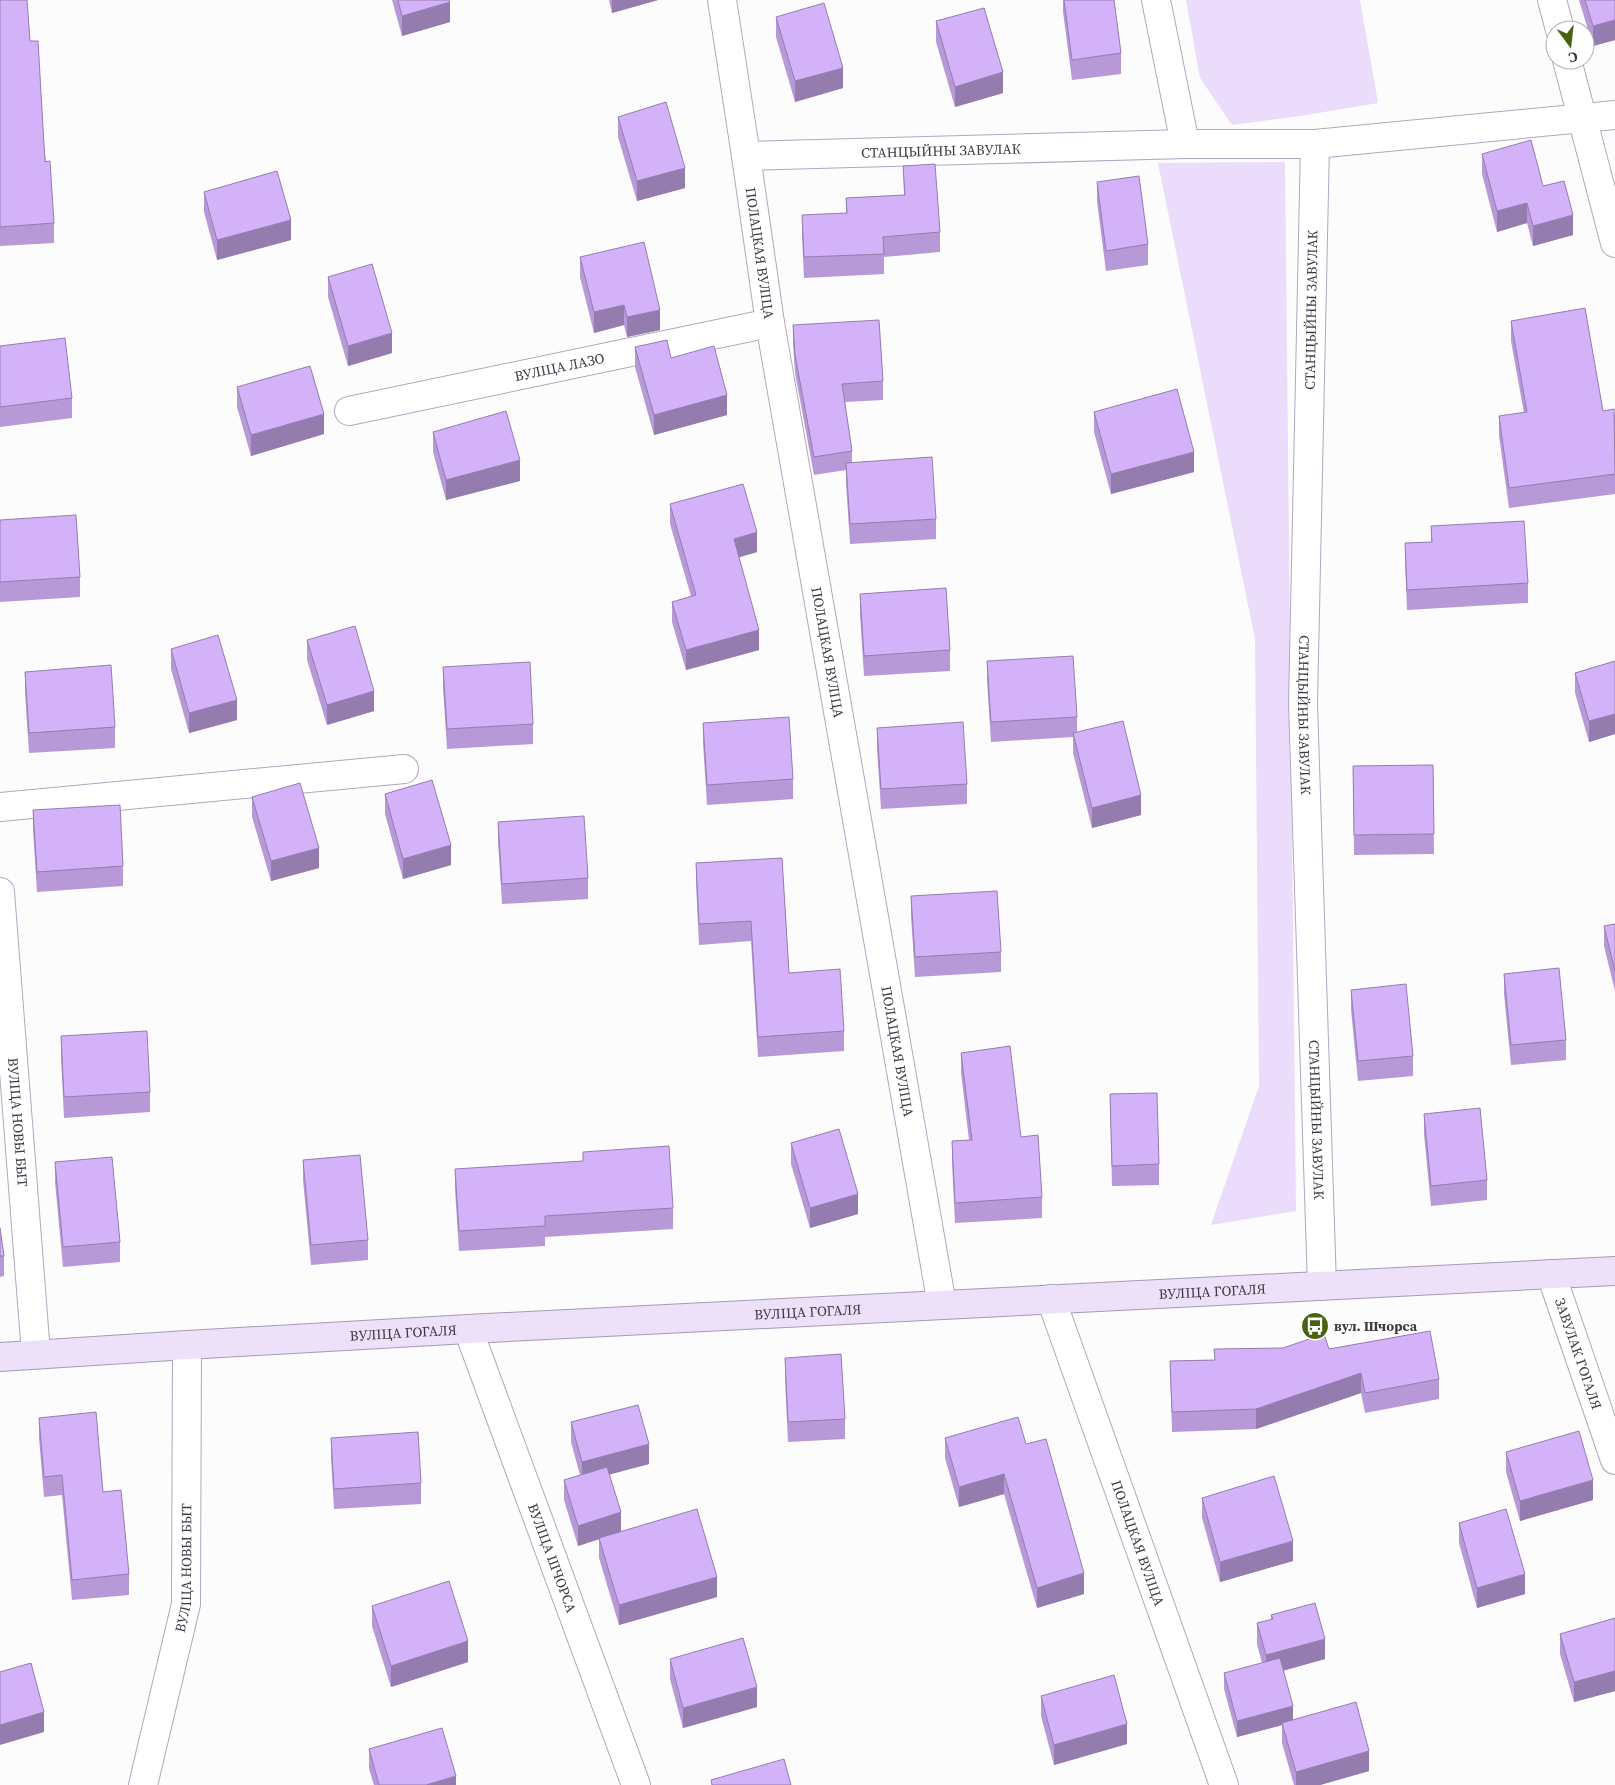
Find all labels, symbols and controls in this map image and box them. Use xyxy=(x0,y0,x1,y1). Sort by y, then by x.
north arrow xyxy=(1545,20,1595,70)
text: С xyxy=(1566,47,1580,68)
street label: СТАНЦЫЙНЫ ЗАВУЛАК xyxy=(861,138,1022,163)
street label: ПОЛАЦКАЯ ВУЛІЦА xyxy=(741,186,779,321)
street label: СТАНЦЫЙНЫ ЗАВУЛАК xyxy=(1300,229,1322,390)
street label: ВУЛІЦА ЛАЗО xyxy=(513,348,606,386)
street label: ПОЛАЦКАЯ ВУЛІЦА xyxy=(806,586,849,720)
street label: СТАНЦЫЙНЫ ЗАВУЛАК xyxy=(1293,635,1316,796)
street label: ПОЛАЦКАЯ ВУЛІЦА xyxy=(876,984,919,1119)
street label: СТАНЦЫЙНЫ ЗАВУЛАК xyxy=(1304,1039,1329,1201)
street label: ВУЛІЦА НОВЫ БЫТ xyxy=(3,1057,33,1188)
street label: ВУЛІЦА ГОГАЛЯ xyxy=(1158,1279,1266,1304)
street label: ЗАВУЛАК ГОГАЛЯ xyxy=(1550,1295,1607,1412)
street label: ВУЛІЦА ГОГАЛЯ xyxy=(754,1299,862,1325)
bus stop icon: вул. Шчорса xyxy=(1300,1311,1330,1341)
place label: вул. Шчорса xyxy=(1334,1316,1418,1336)
street label: ВУЛІЦА ГОГАЛЯ xyxy=(349,1320,457,1346)
street label: ПОЛАЦКАЯ ВУЛІЦА xyxy=(1106,1477,1170,1609)
street label: ВУЛІЦА ШЧОРСА xyxy=(523,1501,582,1616)
street label: ВУЛІЦА НОВЫ БЫТ xyxy=(170,1503,196,1634)

